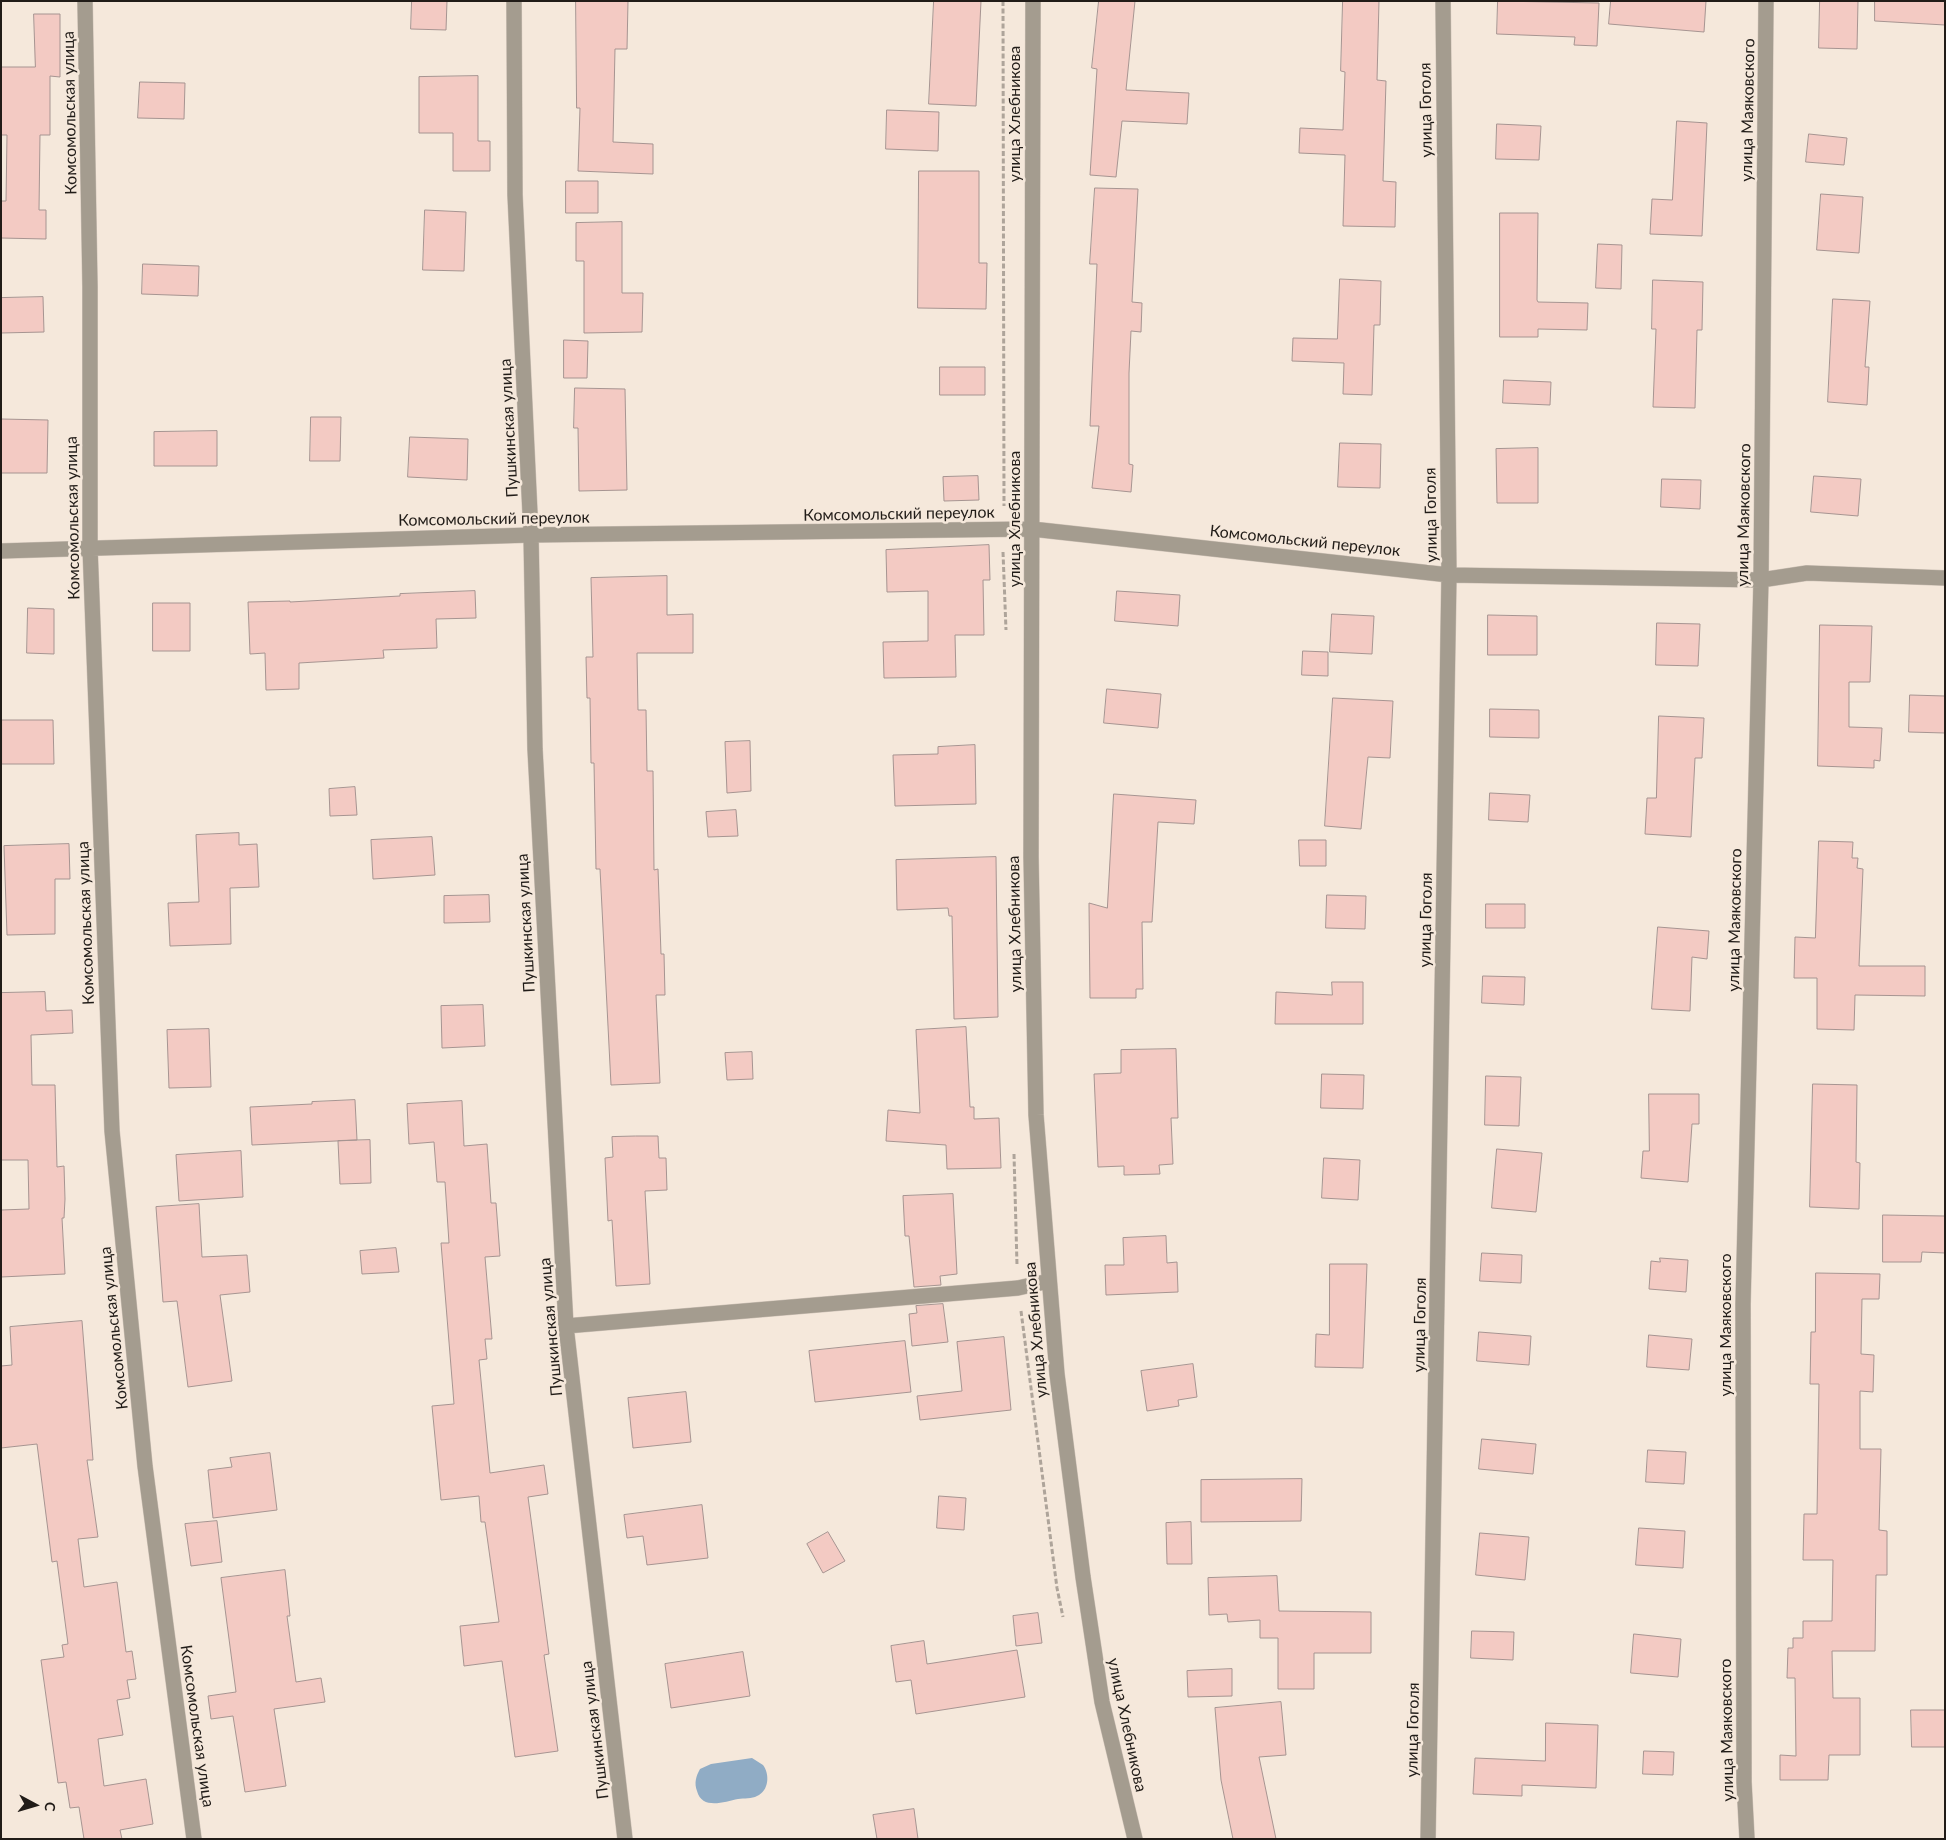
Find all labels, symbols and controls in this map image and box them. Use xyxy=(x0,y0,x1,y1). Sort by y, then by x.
street label: Комсомольская улица xyxy=(59,31,81,195)
street label: улица Маяковского xyxy=(1737,38,1759,182)
street label: улица Хлебникова xyxy=(1005,46,1025,182)
street label: улица Гоголя xyxy=(1416,62,1436,158)
street label: Пушкинская улица xyxy=(496,358,522,498)
street label: Комсомольская улица xyxy=(62,436,84,600)
street label: улица Маяковского xyxy=(1733,443,1755,587)
street label: улица Хлебникова xyxy=(1005,451,1025,587)
street label: улица Гоголя xyxy=(1421,467,1441,563)
street label: Комсомольский переулок xyxy=(803,503,995,525)
street label: Комсомольский переулок xyxy=(398,508,590,530)
street label: Комсомольский переулок xyxy=(1209,521,1401,561)
street label: Комсомольская улица xyxy=(74,841,98,1005)
street label: улица Маяковского xyxy=(1724,848,1746,992)
street label: Пушкинская улица xyxy=(513,853,539,993)
street label: улица Хлебникова xyxy=(1004,856,1026,992)
street label: улица Гоголя xyxy=(1416,872,1436,968)
street label: Комсомольская улица xyxy=(96,1246,132,1410)
street label: улица Маяковского xyxy=(1716,1253,1736,1397)
street label: Пушкинская улица xyxy=(535,1257,567,1397)
street label: улица Хлебникова xyxy=(1020,1261,1052,1399)
street label: улица Гоголя xyxy=(1410,1277,1430,1373)
street label: Комсомольская улица xyxy=(176,1644,218,1808)
street label: улица Хлебникова xyxy=(1103,1656,1151,1794)
street label: улица Маяковского xyxy=(1716,1658,1738,1802)
street label: Пушкинская улица xyxy=(577,1660,613,1800)
street label: улица Гоголя xyxy=(1403,1682,1423,1778)
north arrow xyxy=(10,1780,60,1830)
text: С xyxy=(41,1801,59,1812)

